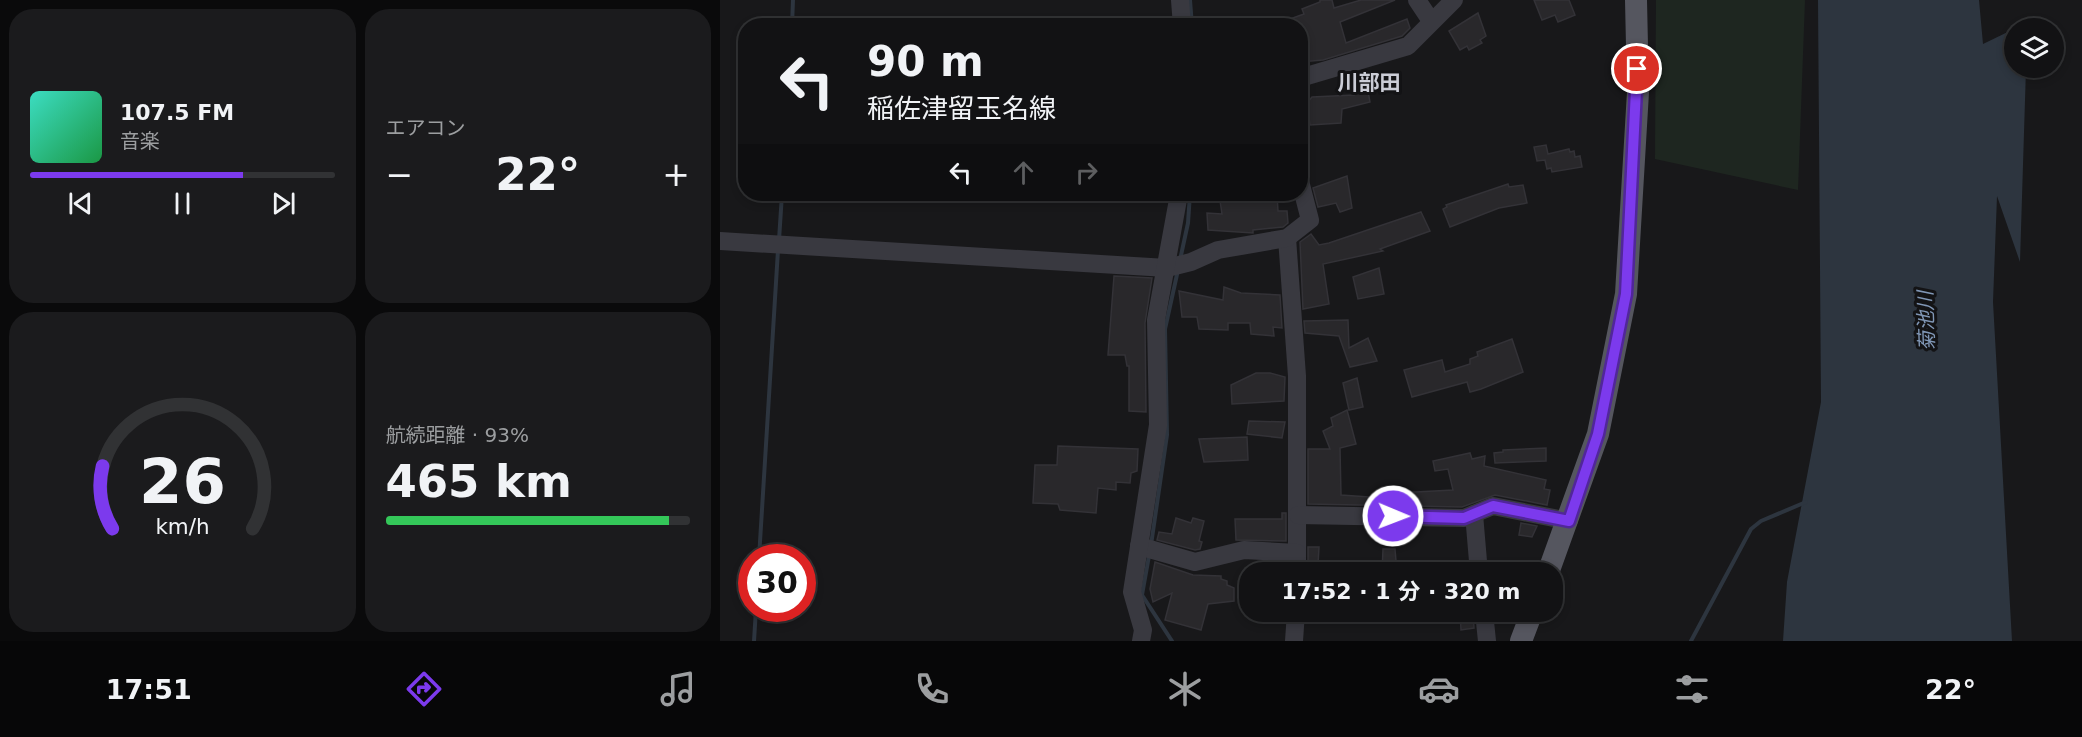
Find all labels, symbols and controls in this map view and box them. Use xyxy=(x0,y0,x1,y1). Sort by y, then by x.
map controls xyxy=(2004,18,2064,78)
button: layers xyxy=(2004,18,2064,78)
text: 90 m xyxy=(867,37,984,86)
icon: left xyxy=(768,42,846,120)
pin xyxy=(1611,43,1662,94)
icon: arrive xyxy=(1620,52,1653,85)
district label: 川部田 xyxy=(1338,71,1401,95)
text: 稲佐津留玉名線 xyxy=(867,93,1056,124)
text: 107.5 FM xyxy=(120,100,234,125)
text: エアコン xyxy=(386,116,466,140)
text: 音楽 xyxy=(120,129,160,153)
text: 22° xyxy=(495,148,580,201)
text: − xyxy=(386,155,413,194)
text: + xyxy=(662,155,690,194)
icon: left xyxy=(944,156,977,189)
icon: ahead xyxy=(1007,156,1040,189)
icon: right xyxy=(1070,156,1103,189)
icon: previous xyxy=(64,187,97,220)
icon: pause xyxy=(166,187,199,220)
icon: next xyxy=(267,187,300,220)
water label: 菊池川 xyxy=(1913,289,1939,351)
text: 航続距離 · 93% xyxy=(386,423,529,447)
text: 26 xyxy=(139,445,226,518)
text: 465 km xyxy=(386,455,572,508)
position arrow xyxy=(1361,484,1425,548)
text: km/h xyxy=(155,514,209,539)
speed limit sign: 30 xyxy=(738,544,816,622)
text: 17:52 · 1 分 · 320 m xyxy=(1282,579,1520,604)
icon: directions xyxy=(403,668,445,710)
icon: music xyxy=(657,668,699,710)
icon: phone xyxy=(911,668,953,710)
icon: climate xyxy=(1164,668,1206,710)
icon: car xyxy=(1418,668,1460,710)
icon: filters xyxy=(1671,668,1713,710)
text: 17:51 xyxy=(106,674,192,705)
text: 22° xyxy=(1925,674,1976,705)

